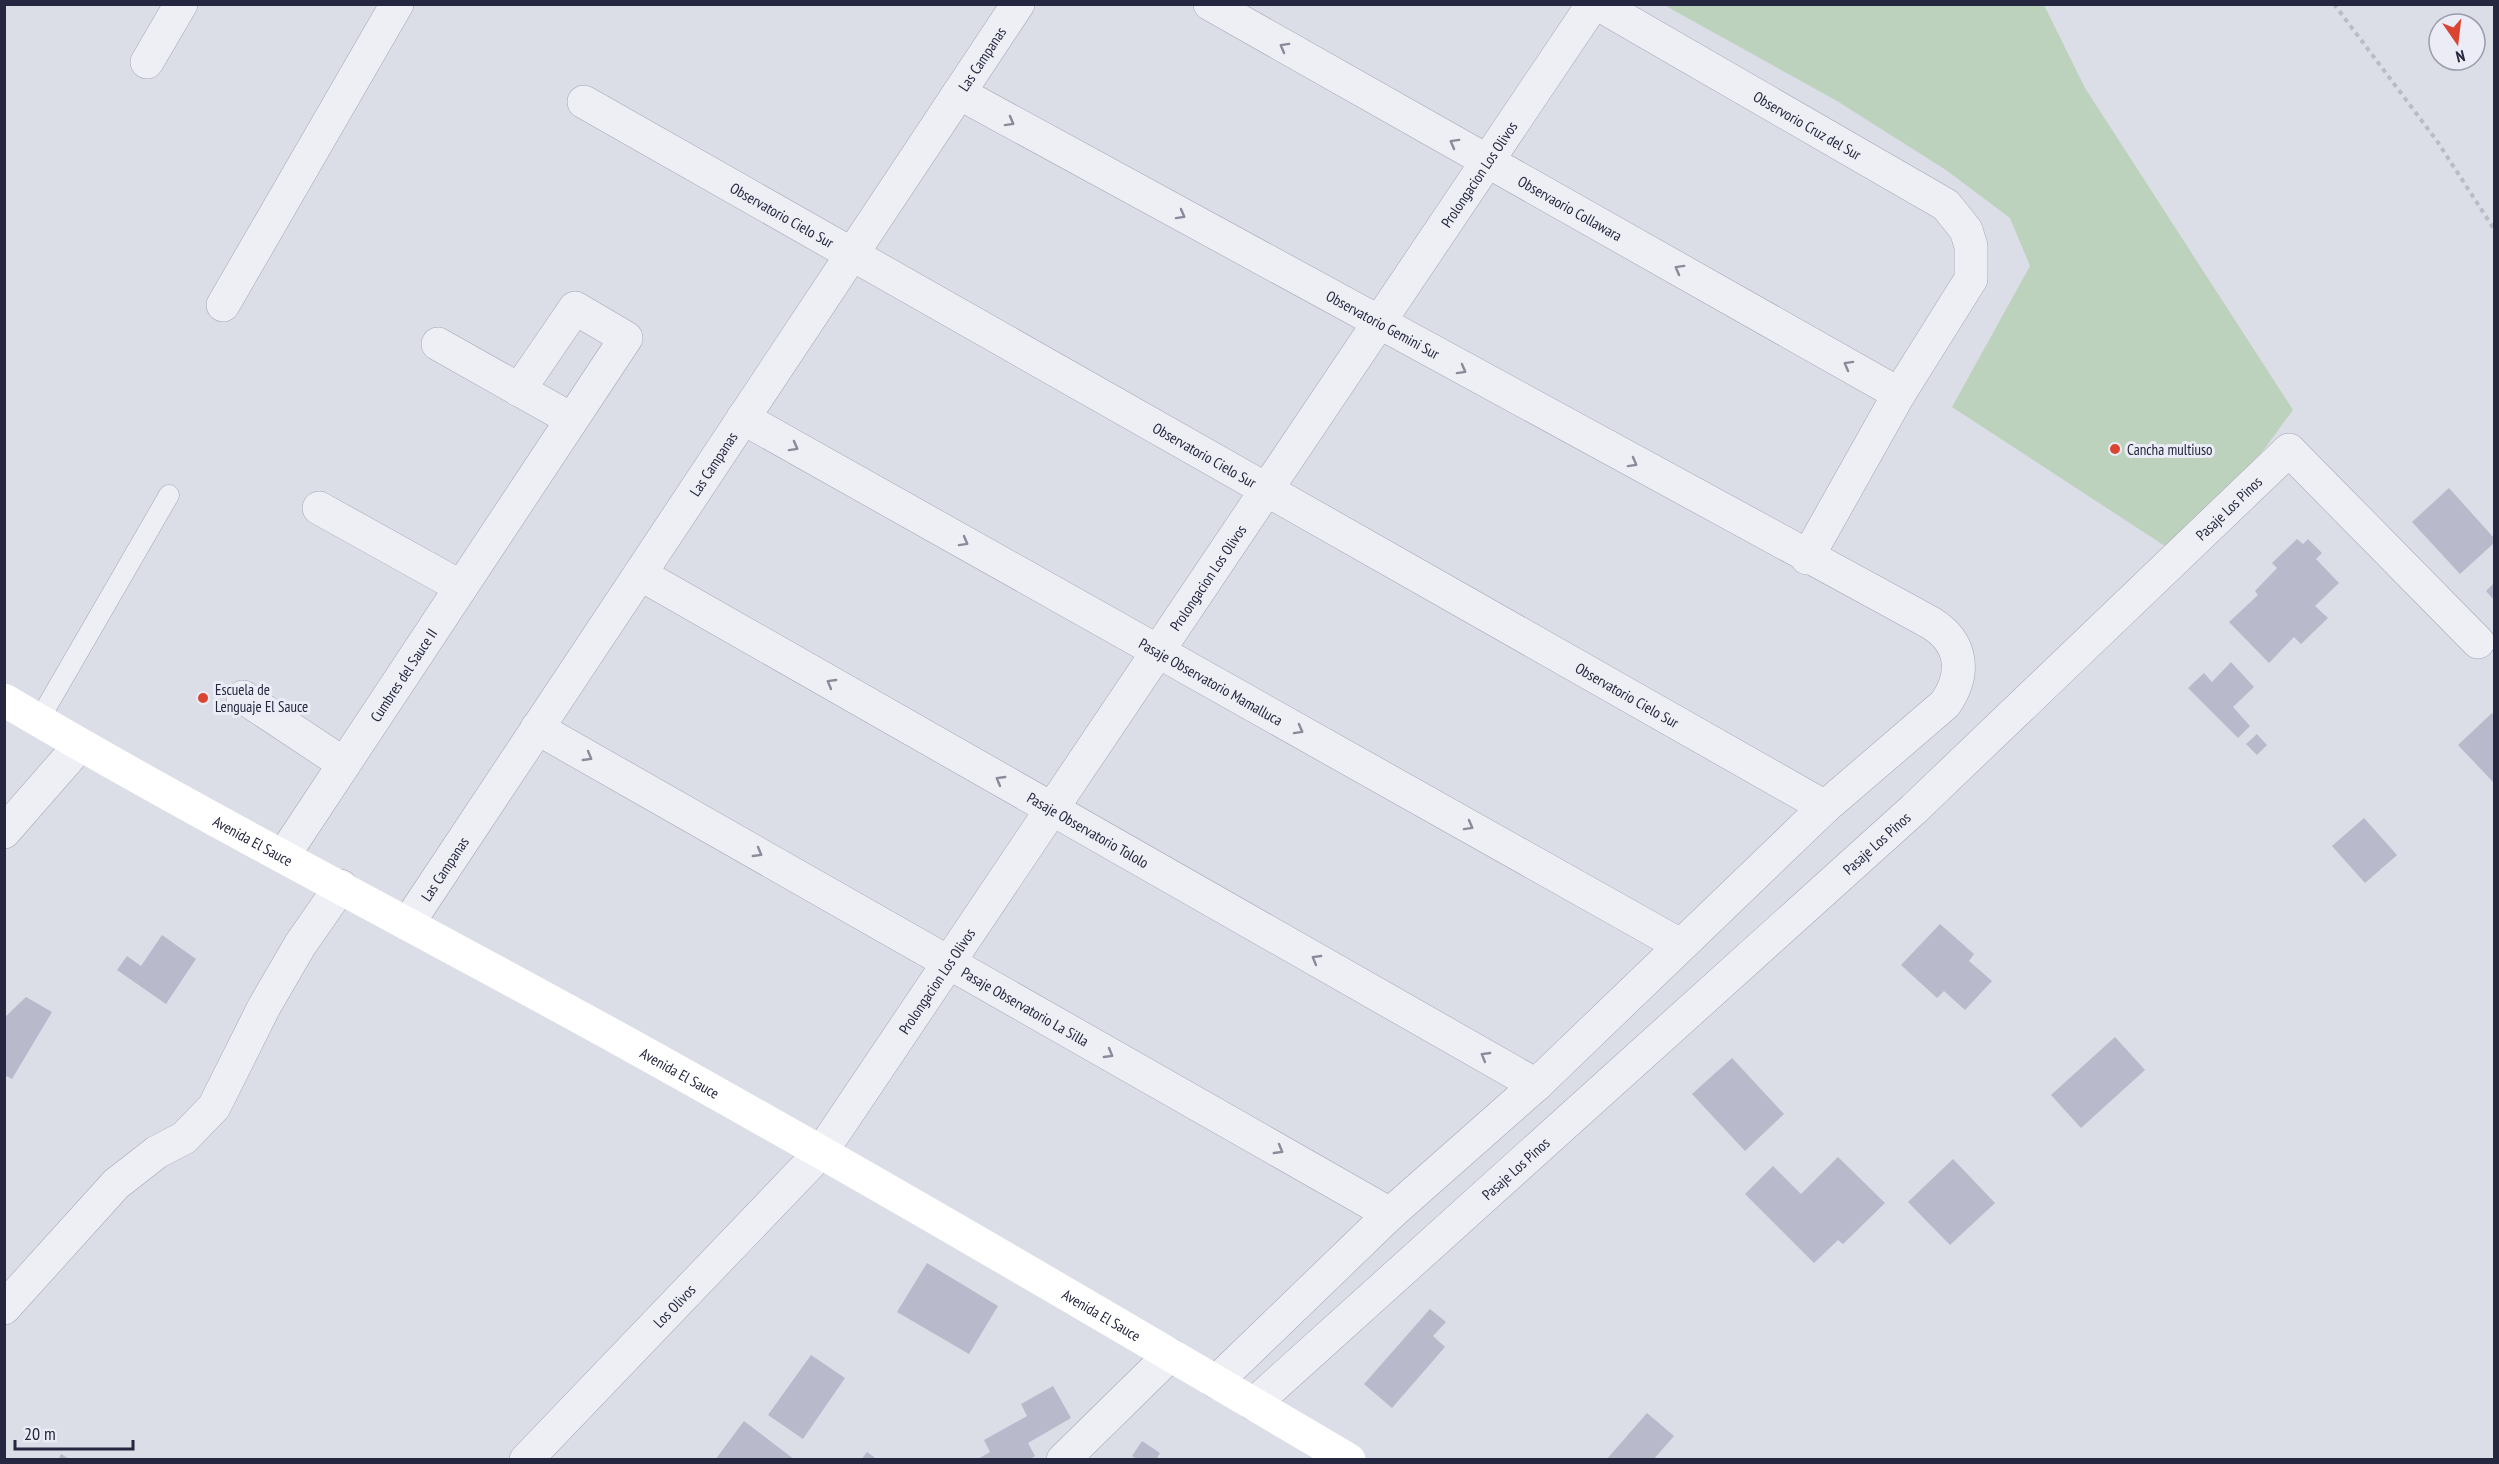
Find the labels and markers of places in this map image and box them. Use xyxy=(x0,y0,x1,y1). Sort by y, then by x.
place label: Cancha multiuso xyxy=(2127,440,2213,459)
marker: Cancha multiuso xyxy=(2108,442,2122,456)
place label: Escuela de Lenguaje El Sauce xyxy=(215,680,308,716)
marker: Escuela de Lenguaje El Sauce xyxy=(196,691,210,705)

